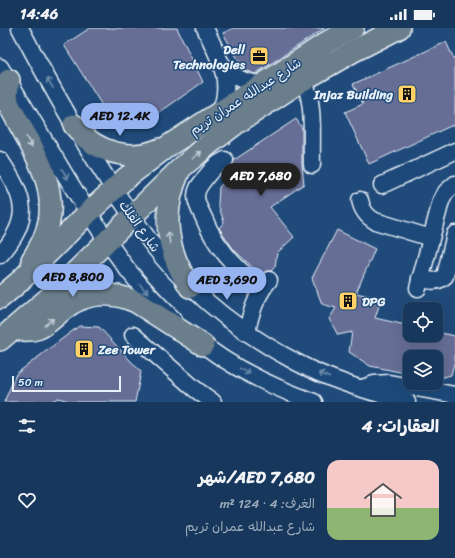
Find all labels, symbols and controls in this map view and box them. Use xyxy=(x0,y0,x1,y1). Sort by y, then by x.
text: 14:46 xyxy=(20,1,58,27)
place label: Dell Technologies xyxy=(173,38,246,76)
office icon: Dell Technologies xyxy=(248,45,270,67)
street label: شارع عبدالله عمران تريم xyxy=(184,51,306,141)
one-way arrow xyxy=(46,77,54,89)
place label: Injaz Building xyxy=(313,83,393,106)
building icon: Injaz Building xyxy=(396,83,418,105)
pin: AED 12.4K xyxy=(74,103,166,137)
text: AED 12.4K xyxy=(90,104,150,127)
one-way arrow xyxy=(25,136,33,148)
one-way arrow xyxy=(191,151,202,159)
pin: AED 7,680 xyxy=(215,163,307,197)
text: AED 7,680 xyxy=(230,164,292,187)
one-way arrow xyxy=(62,168,70,180)
street label: شارع الفلك xyxy=(113,195,166,257)
one-way arrow xyxy=(165,232,173,245)
pin: AED 8,800 xyxy=(27,264,119,298)
text: AED 8,800 xyxy=(42,265,104,288)
pin: AED 3,690 xyxy=(181,267,273,301)
text: AED 3,690 xyxy=(196,268,258,291)
one-way arrow xyxy=(140,284,149,295)
building icon: DPG xyxy=(337,290,359,312)
place label: DPG xyxy=(362,290,386,313)
map controls xyxy=(403,302,443,390)
button: locate xyxy=(403,302,443,342)
one-way arrow xyxy=(44,318,55,326)
building icon: Zee Tower xyxy=(73,338,95,360)
place label: Zee Tower xyxy=(97,338,157,361)
button: layers xyxy=(403,350,443,390)
one-way arrow xyxy=(238,367,250,375)
one-way arrow xyxy=(318,371,330,378)
text: 50 m xyxy=(18,373,43,392)
scale bar xyxy=(12,374,121,393)
text: العقارات: 4 xyxy=(362,411,439,441)
icon: filters xyxy=(16,415,38,437)
text: AED 7,680/شهر xyxy=(198,462,315,492)
icon: home xyxy=(359,476,407,524)
icon: heart xyxy=(16,489,38,511)
text: الغرف: 4 · 124 m² xyxy=(220,492,315,515)
text: شارع عبدالله عمران تريم xyxy=(185,515,315,538)

